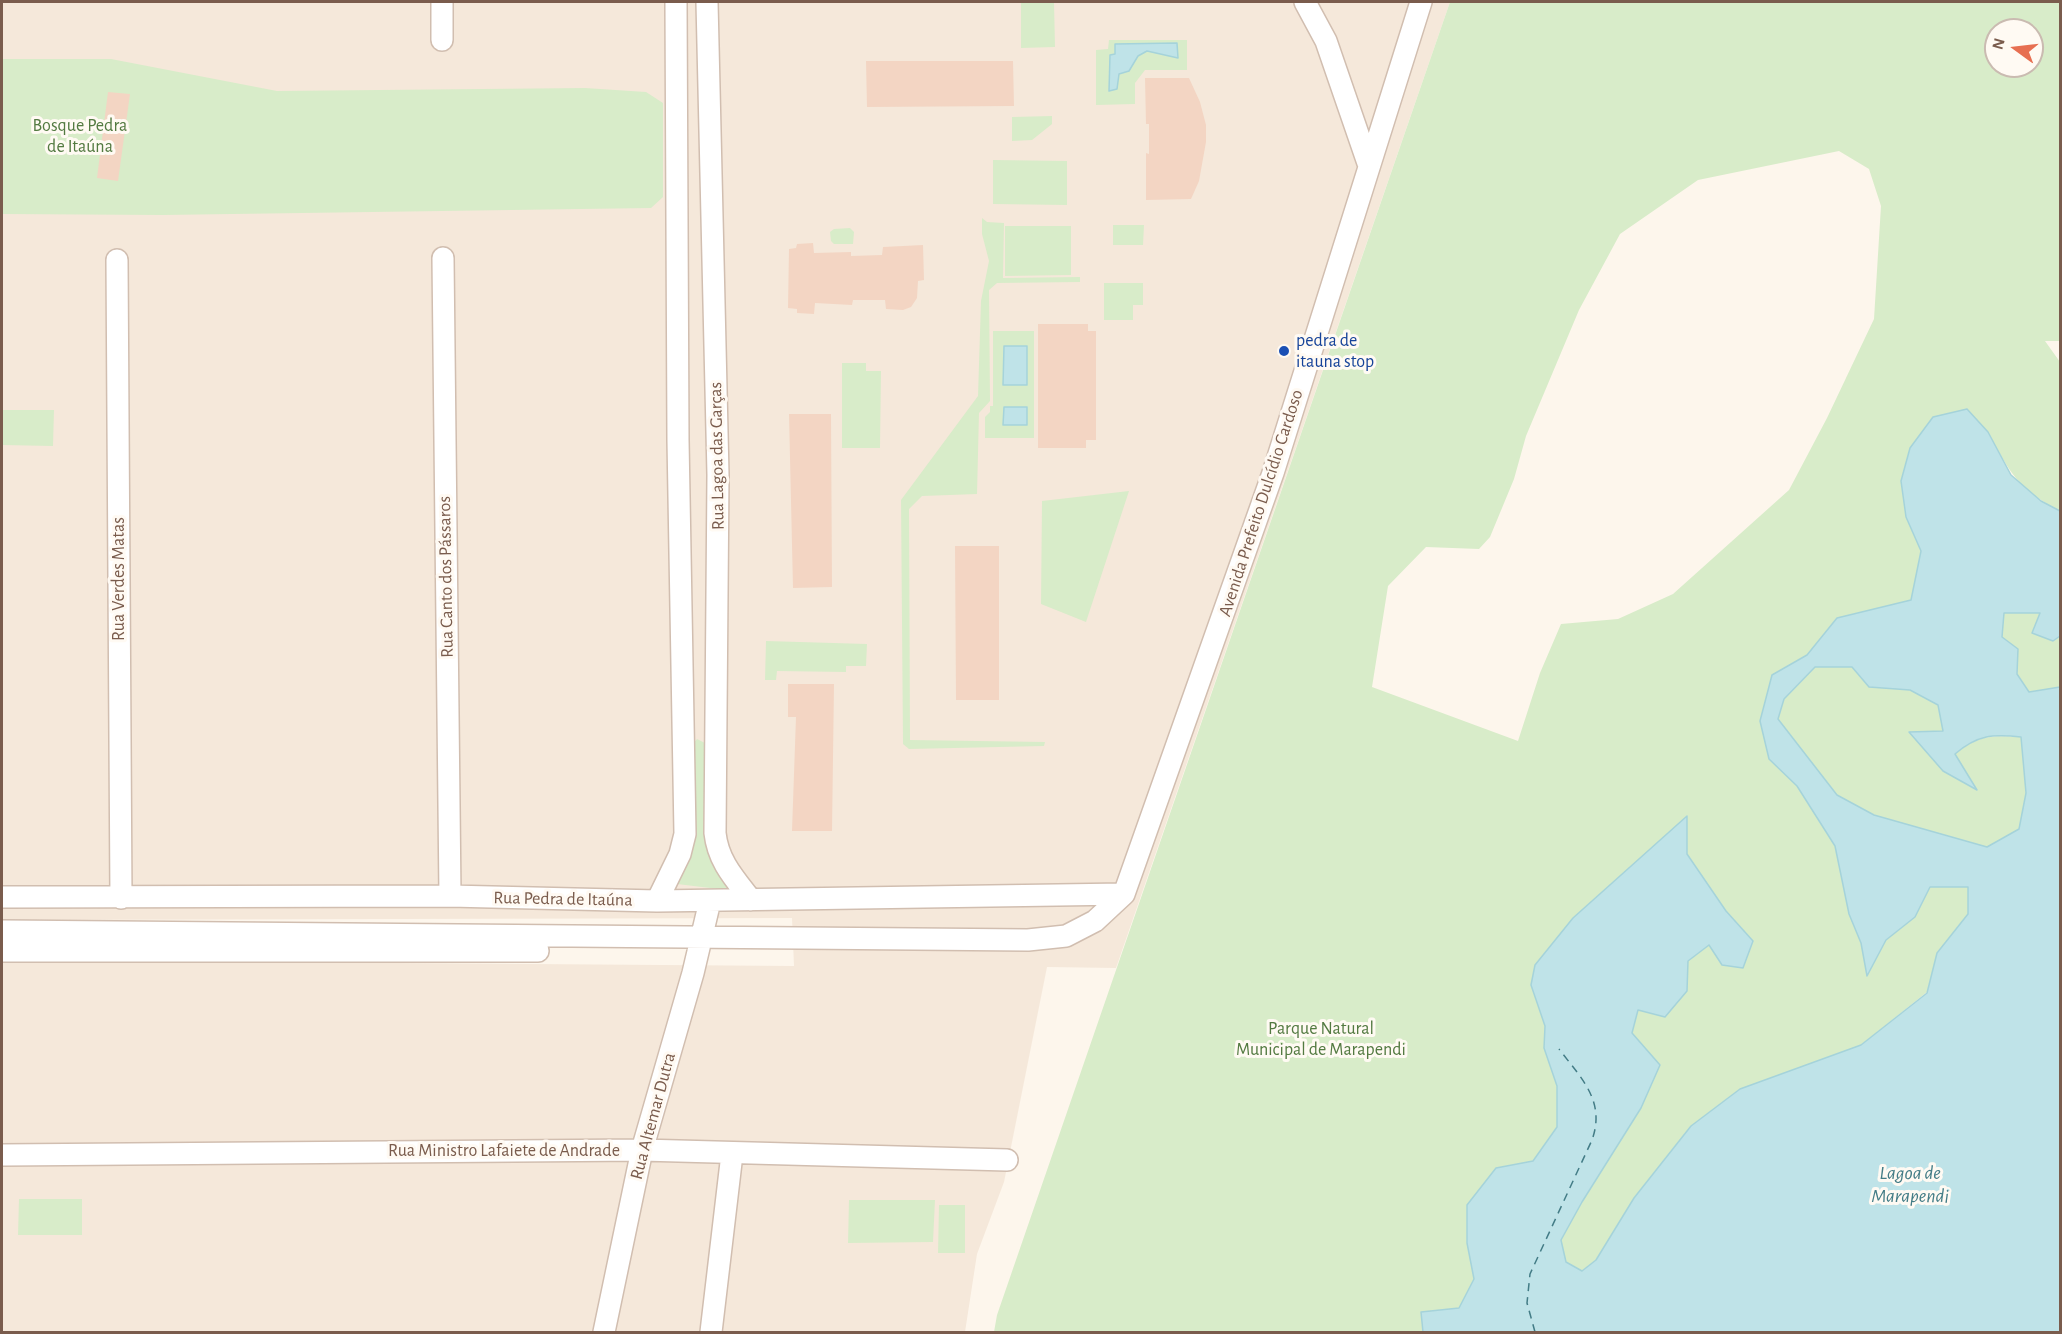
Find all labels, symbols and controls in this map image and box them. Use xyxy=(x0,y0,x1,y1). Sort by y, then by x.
north arrow xyxy=(1984,18,2044,78)
text: N xyxy=(1989,36,2008,51)
park label: Bosque Pedra de Itaúna xyxy=(33,115,127,158)
place label: pedra de itauna stop xyxy=(1296,330,1374,372)
marker: pedra de itauna stop xyxy=(1277,344,1291,358)
street label: Rua Lagoa das Garças xyxy=(705,382,729,530)
street label: Avenida Prefeito Dulcídio Cardoso xyxy=(1214,387,1308,619)
street label: Rua Canto dos Pássaros xyxy=(434,496,458,658)
street label: Rua Verdes Matas xyxy=(108,517,130,641)
street label: Rua Pedra de Itaúna xyxy=(493,887,633,911)
park label: Parque Natural Municipal de Marapendi xyxy=(1236,1018,1406,1060)
street label: Rua Altemar Dutra xyxy=(626,1050,680,1182)
street label: Rua Ministro Lafaiete de Andrade xyxy=(388,1140,620,1162)
water label: Lagoa de Marapendi xyxy=(1871,1161,1949,1208)

